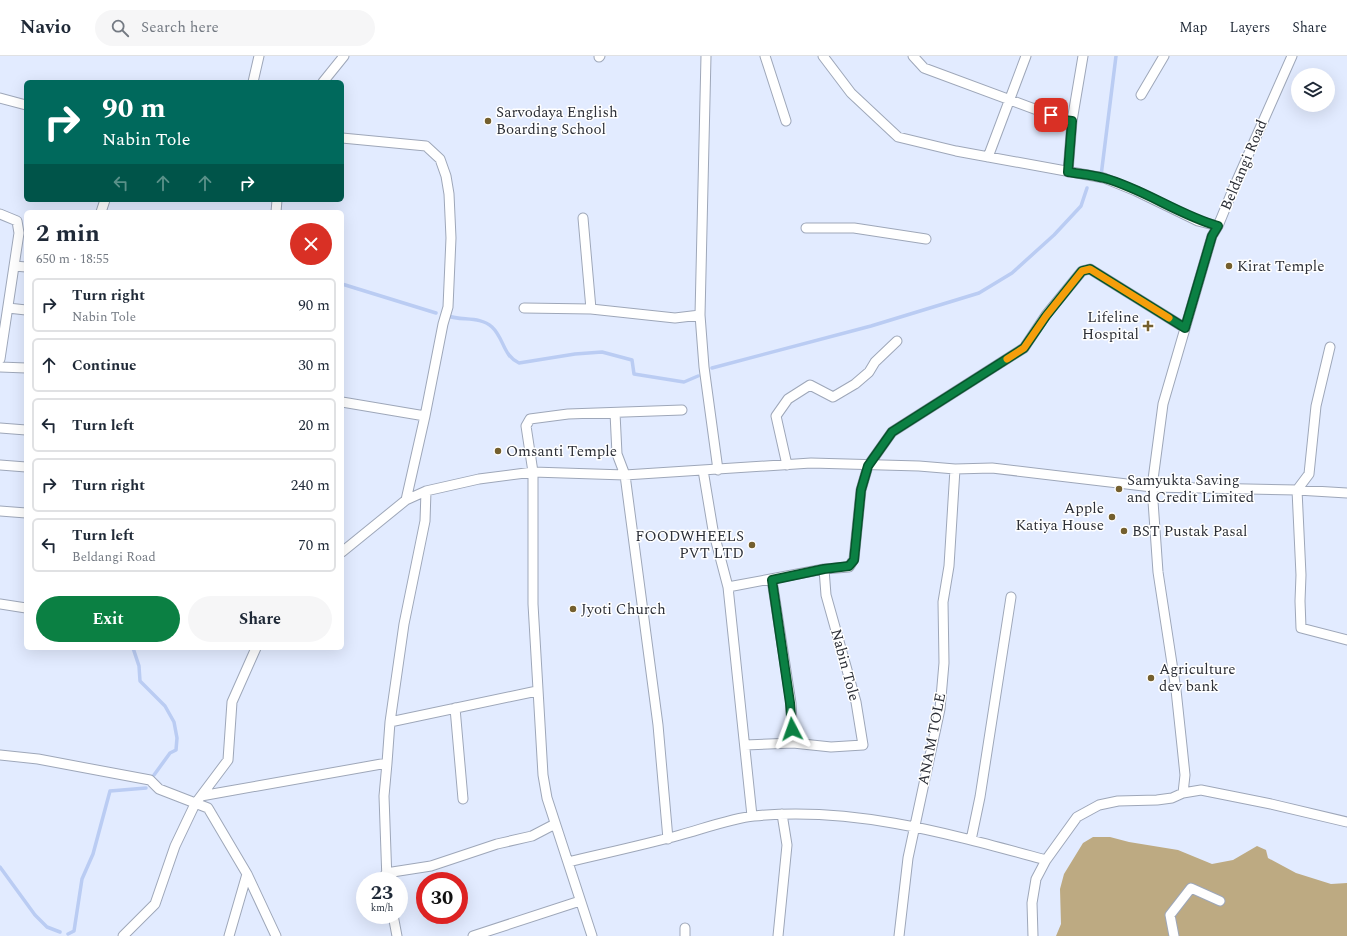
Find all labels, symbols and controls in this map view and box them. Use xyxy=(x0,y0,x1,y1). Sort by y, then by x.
search box xyxy=(95,10,375,46)
text: Navio xyxy=(20,13,71,42)
text: Search here xyxy=(141,16,219,39)
icon: search xyxy=(109,17,131,39)
text: Map xyxy=(1179,17,1208,38)
text: Layers xyxy=(1230,17,1270,38)
text: Share xyxy=(1292,17,1327,38)
map controls xyxy=(1291,68,1335,112)
button: layers xyxy=(1291,68,1335,112)
text: 90 m xyxy=(102,87,166,130)
icon: right xyxy=(36,96,88,148)
pin xyxy=(1034,98,1068,132)
place label: Sarvodaya English Boarding School xyxy=(496,101,618,141)
icon: arrive xyxy=(1040,104,1062,126)
marker: Sarvodaya English Boarding School xyxy=(483,116,493,126)
street label: Beldangi Road xyxy=(1215,116,1273,214)
text: Nabin Tole xyxy=(102,126,191,153)
icon: left xyxy=(110,172,132,194)
icon: ahead xyxy=(152,172,174,194)
icon: ahead xyxy=(194,172,216,194)
icon: right xyxy=(236,172,258,194)
text: 2 min xyxy=(36,216,100,252)
button: close xyxy=(290,223,332,265)
text: 650 m · 18:55 xyxy=(36,249,109,269)
place label: Kirat Temple xyxy=(1237,255,1325,278)
marker: Kirat Temple xyxy=(1224,261,1234,271)
text: Turn right xyxy=(72,284,145,307)
icon: right xyxy=(38,294,60,316)
text: 90 m xyxy=(298,294,330,317)
place label: Lifeline Hospital xyxy=(1082,306,1139,346)
text: Nabin Tole xyxy=(72,307,136,327)
marker: Lifeline Hospital xyxy=(1142,320,1154,332)
icon: ahead xyxy=(38,354,60,376)
text: Continue xyxy=(72,354,137,377)
text: 30 m xyxy=(298,354,330,377)
icon: left xyxy=(38,414,60,436)
text: Turn left xyxy=(72,414,134,437)
text: 20 m xyxy=(298,414,330,437)
place label: Omsanti Temple xyxy=(506,440,617,463)
marker: Omsanti Temple xyxy=(493,446,503,456)
place label: Samyukta Saving and Credit Limited xyxy=(1127,469,1254,509)
icon: right xyxy=(38,474,60,496)
text: Turn right xyxy=(72,474,145,497)
text: 240 m xyxy=(291,474,330,497)
marker: Samyukta Saving and Credit Limited xyxy=(1114,484,1124,494)
place label: Apple Katiya House xyxy=(1015,497,1104,537)
marker: Apple Katiya House xyxy=(1107,512,1117,522)
place label: BST Pustak Pasal xyxy=(1132,520,1247,543)
text: Turn left xyxy=(72,524,134,547)
place label: FOODWHEELS PVT LTD xyxy=(635,525,744,565)
marker: BST Pustak Pasal xyxy=(1119,526,1129,536)
icon: left xyxy=(38,534,60,556)
text: 70 m xyxy=(298,534,330,557)
marker: FOODWHEELS PVT LTD xyxy=(747,540,757,550)
text: Beldangi Road xyxy=(72,547,156,567)
button: Exit xyxy=(36,596,180,642)
button: Share xyxy=(188,596,332,642)
place label: Jyoti Church xyxy=(581,598,666,621)
marker: Jyoti Church xyxy=(568,604,578,614)
street label: Nabin Tole xyxy=(824,626,866,704)
place label: Agriculture dev bank xyxy=(1159,658,1236,698)
marker: Agriculture dev bank xyxy=(1146,673,1156,683)
street label: ANAM TOLE xyxy=(912,691,952,787)
position arrow xyxy=(771,708,813,750)
speed limit sign: 30 xyxy=(416,872,468,924)
text: 23 xyxy=(371,878,393,908)
text: km/h xyxy=(371,900,393,916)

